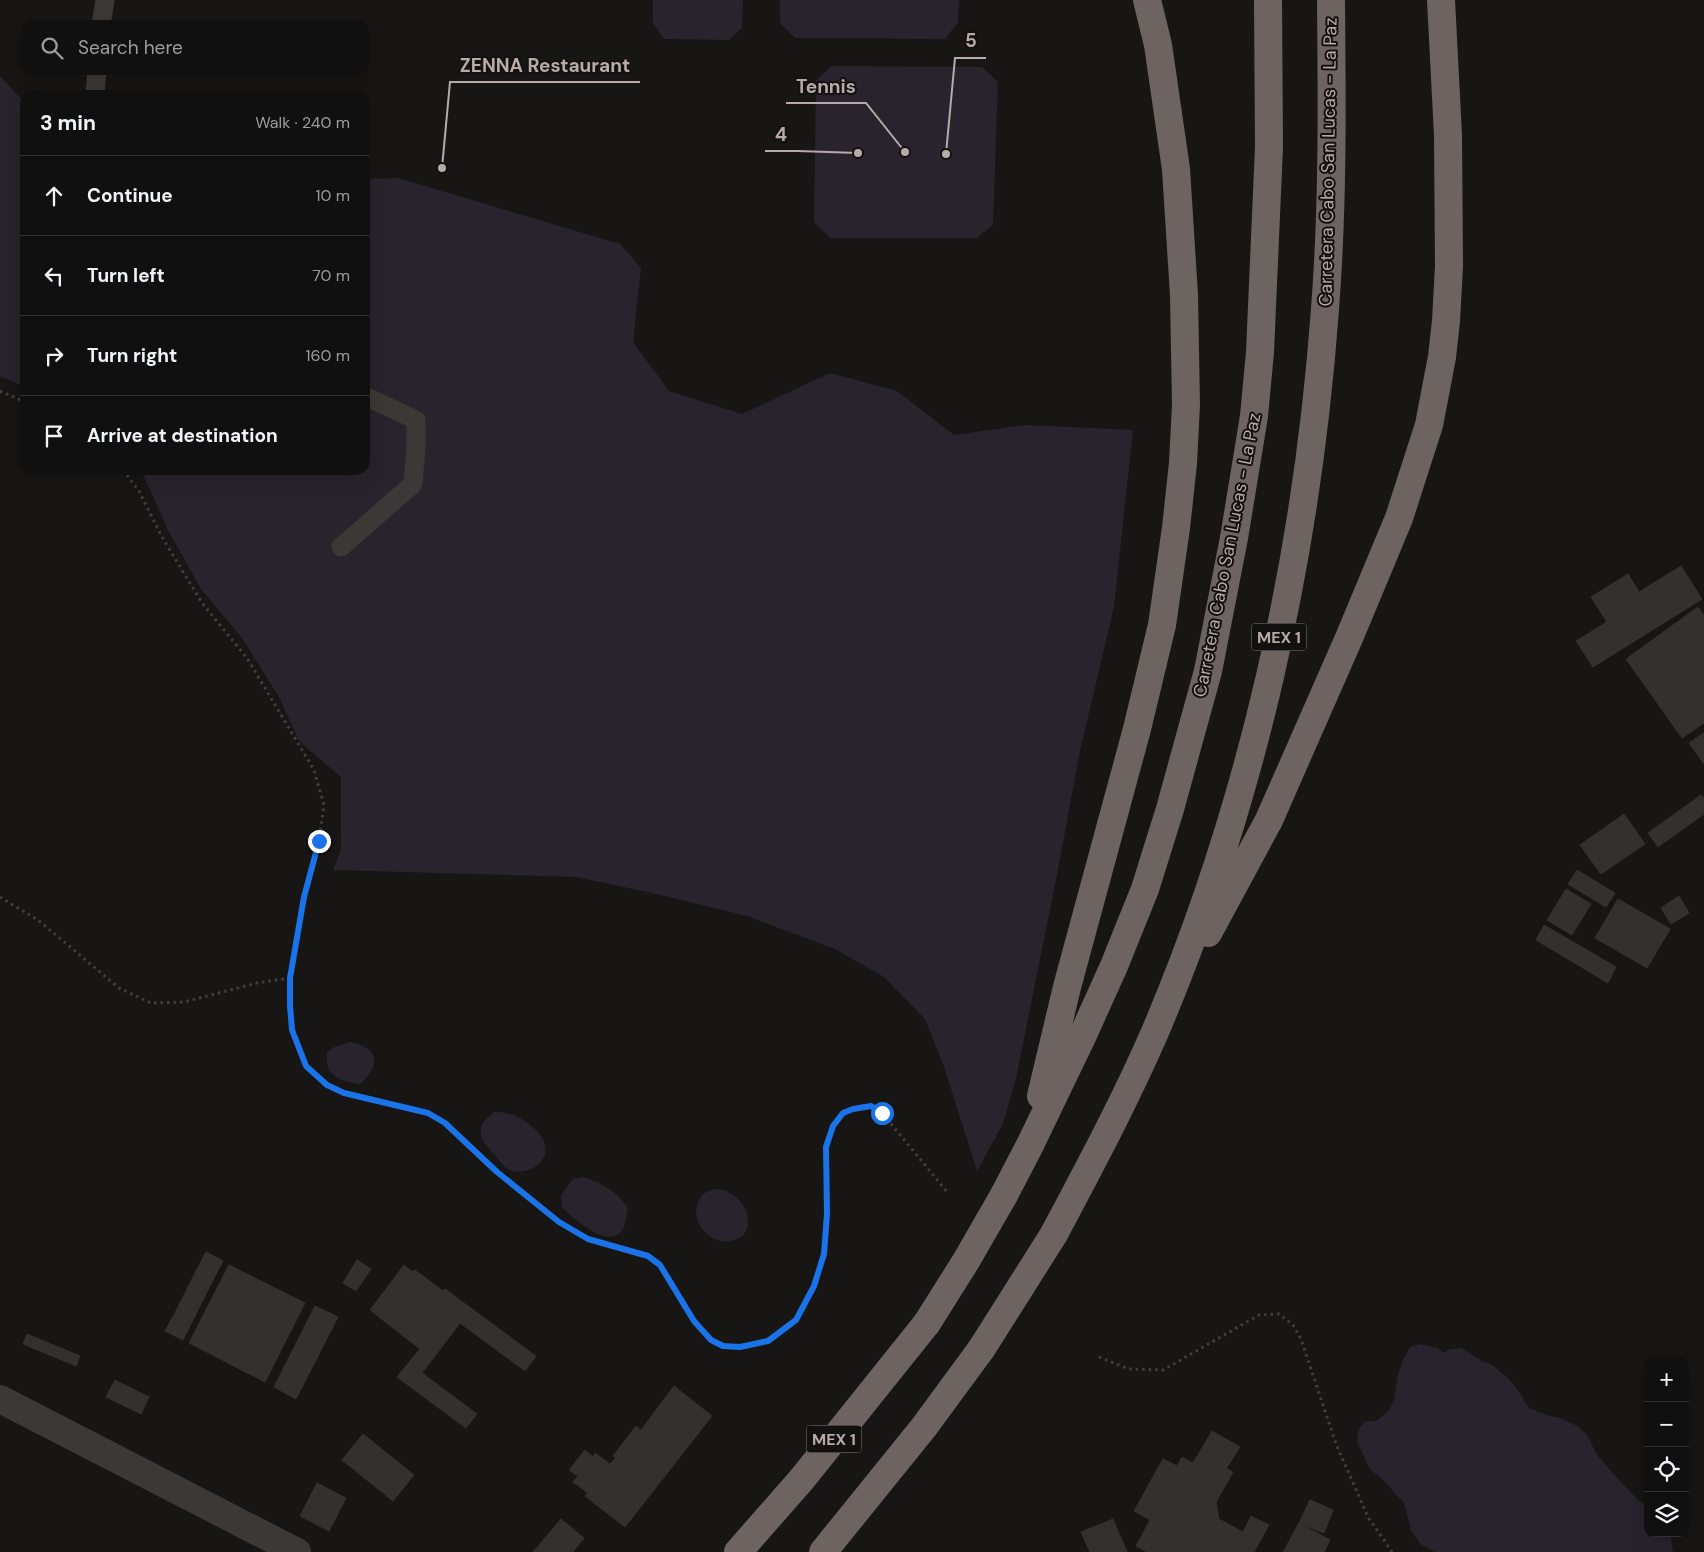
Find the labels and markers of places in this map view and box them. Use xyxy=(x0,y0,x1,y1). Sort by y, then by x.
callout: 5 xyxy=(955,24,986,58)
callout: ZENNA Restaurant xyxy=(450,48,640,82)
callout: Tennis xyxy=(786,69,866,103)
callout: 4 xyxy=(765,117,798,151)

